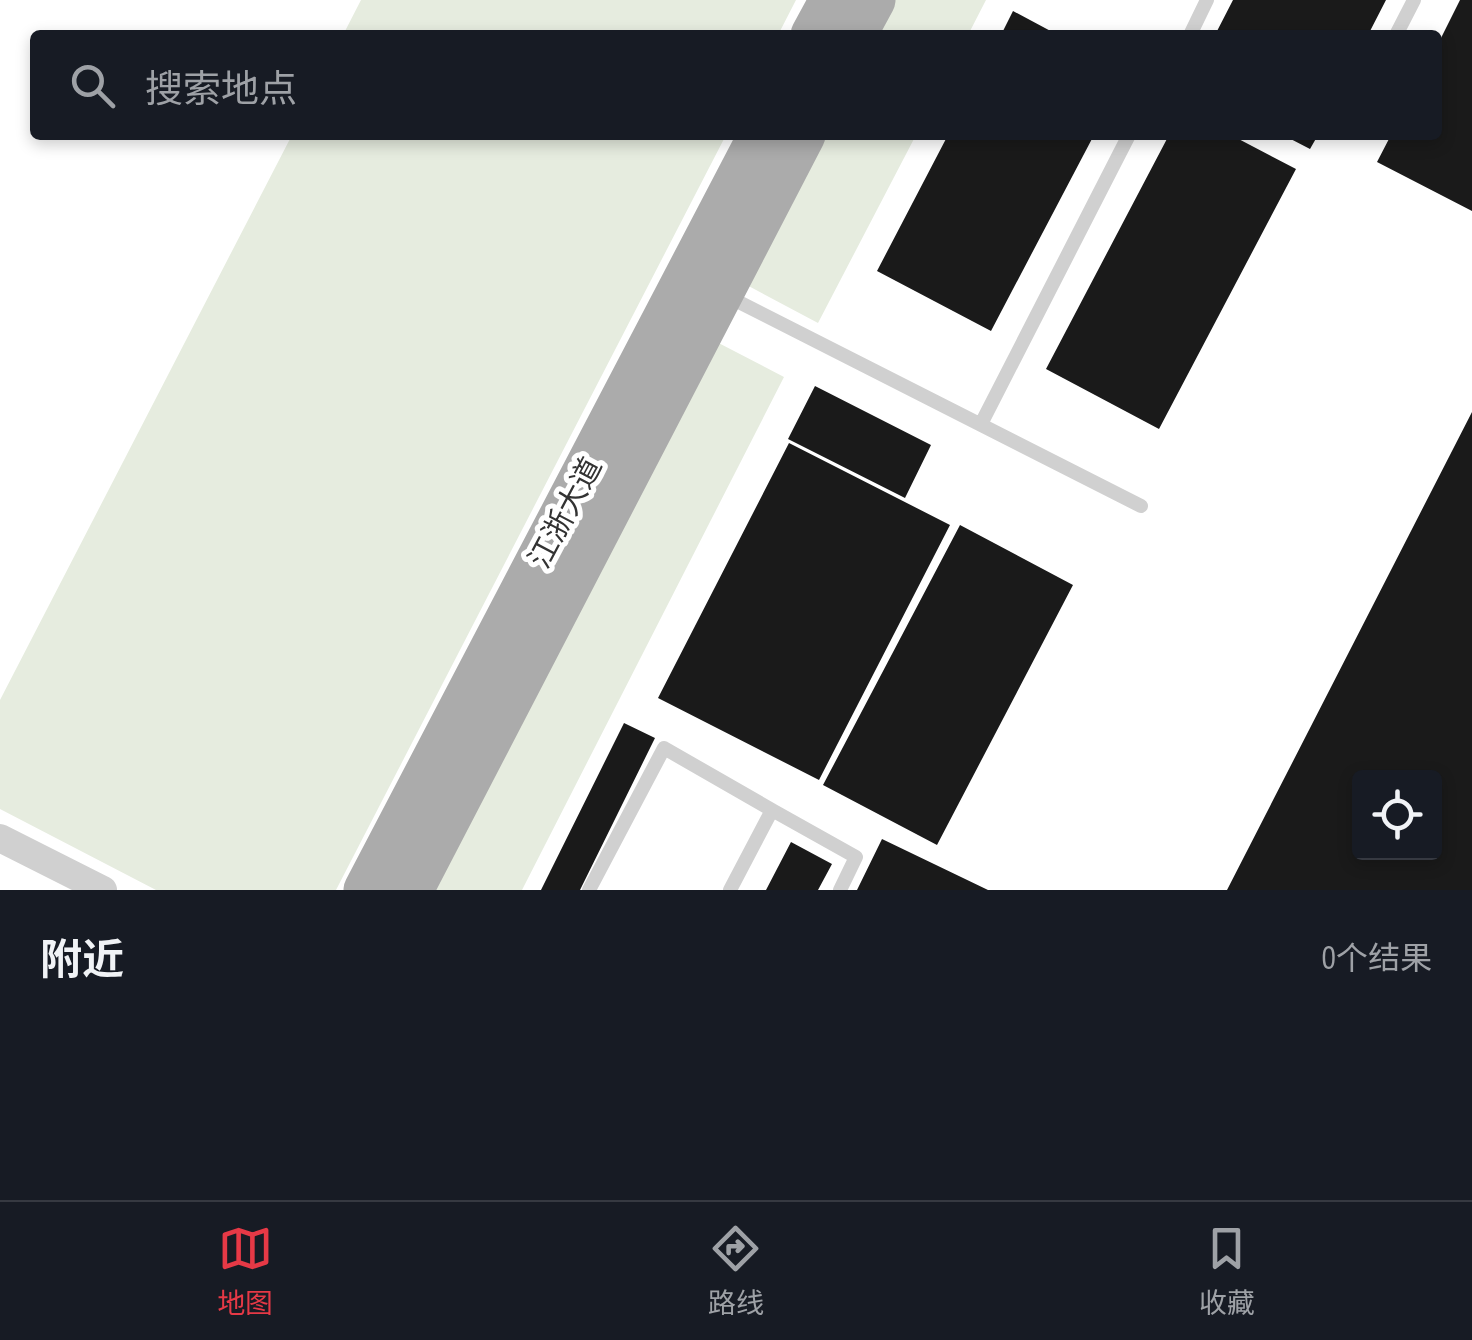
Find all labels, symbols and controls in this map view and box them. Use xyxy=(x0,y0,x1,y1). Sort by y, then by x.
search box xyxy=(30,30,1442,140)
icon: search xyxy=(65,58,120,113)
text: 搜索地点 xyxy=(145,63,297,112)
street label: 江浙大道 xyxy=(519,450,609,574)
map controls xyxy=(1352,770,1442,860)
button: locate xyxy=(1352,770,1442,860)
text: 附近 xyxy=(40,931,124,986)
text: 0个结果 xyxy=(1322,936,1432,978)
tab: 地图 xyxy=(217,1221,273,1321)
tab: 路线 xyxy=(708,1221,764,1321)
tab: 收藏 xyxy=(1199,1221,1255,1321)

